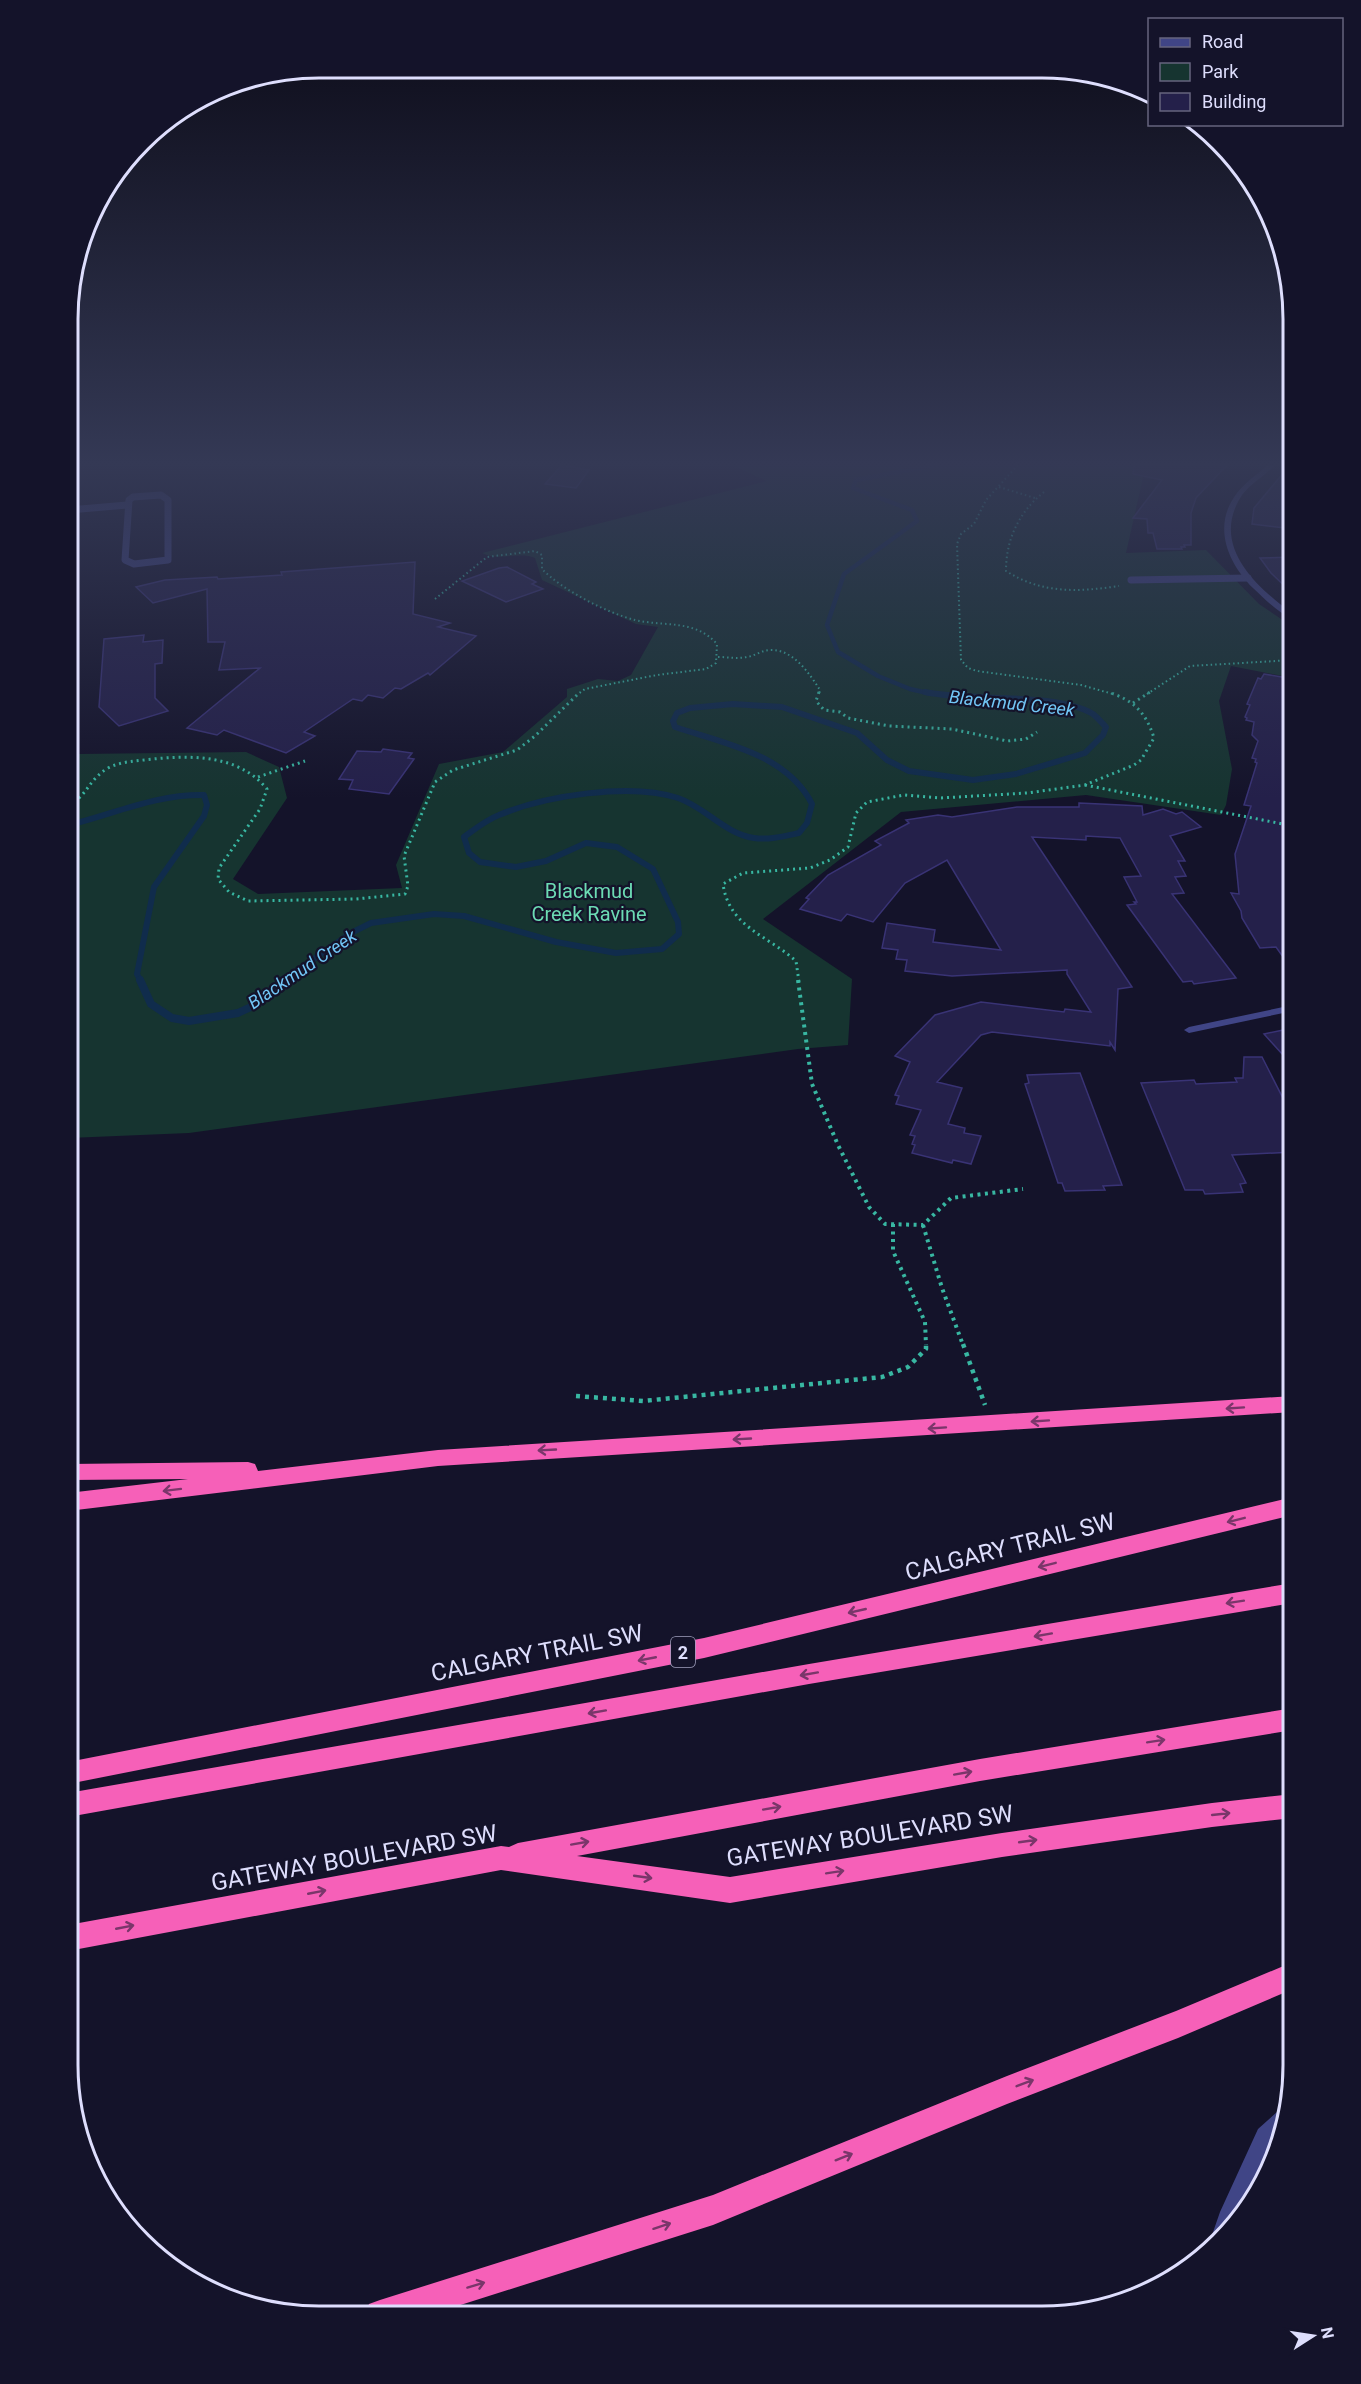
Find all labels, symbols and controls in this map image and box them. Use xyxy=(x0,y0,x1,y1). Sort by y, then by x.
legend xyxy=(1148,18,1343,126)
text: Road xyxy=(1202,31,1243,52)
text: Park xyxy=(1202,61,1239,82)
text: Building xyxy=(1202,91,1266,112)
water label: Blackmud Creek xyxy=(948,686,1077,720)
park label: Blackmud Creek Ravine xyxy=(531,879,647,926)
water label: Blackmud Creek xyxy=(244,924,361,1013)
one-way arrow xyxy=(1225,1403,1245,1414)
one-way arrow xyxy=(1031,1416,1051,1427)
one-way arrow xyxy=(927,1422,947,1433)
one-way arrow xyxy=(732,1433,752,1444)
one-way arrow xyxy=(538,1445,558,1456)
one-way arrow xyxy=(162,1484,182,1495)
street label: CALGARY TRAIL SW xyxy=(902,1507,1118,1587)
one-way arrow xyxy=(1227,1514,1246,1526)
one-way arrow xyxy=(1037,1560,1056,1572)
one-way arrow xyxy=(1226,1597,1246,1608)
one-way arrow xyxy=(848,1606,867,1618)
street label: CALGARY TRAIL SW xyxy=(429,1619,645,1687)
one-way arrow xyxy=(1034,1630,1054,1641)
road number: 2 xyxy=(671,1637,695,1667)
one-way arrow xyxy=(637,1654,657,1665)
one-way arrow xyxy=(800,1669,820,1680)
one-way arrow xyxy=(587,1707,607,1718)
one-way arrow xyxy=(1145,1736,1165,1747)
one-way arrow xyxy=(953,1767,973,1778)
street label: GATEWAY BOULEVARD SW xyxy=(725,1800,1015,1872)
one-way arrow xyxy=(761,1802,781,1813)
one-way arrow xyxy=(1210,1808,1230,1819)
street label: GATEWAY BOULEVARD SW xyxy=(209,1819,499,1897)
one-way arrow xyxy=(1017,1836,1037,1847)
one-way arrow xyxy=(569,1837,589,1848)
one-way arrow xyxy=(825,1867,845,1878)
one-way arrow xyxy=(632,1872,652,1883)
one-way arrow xyxy=(307,1886,326,1897)
one-way arrow xyxy=(115,1921,134,1932)
one-way arrow xyxy=(1015,2077,1034,2088)
one-way arrow xyxy=(835,2151,853,2162)
one-way arrow xyxy=(652,2220,671,2231)
one-way arrow xyxy=(466,2279,485,2290)
north arrow xyxy=(1283,2306,1343,2366)
text: N xyxy=(1317,2325,1338,2340)

